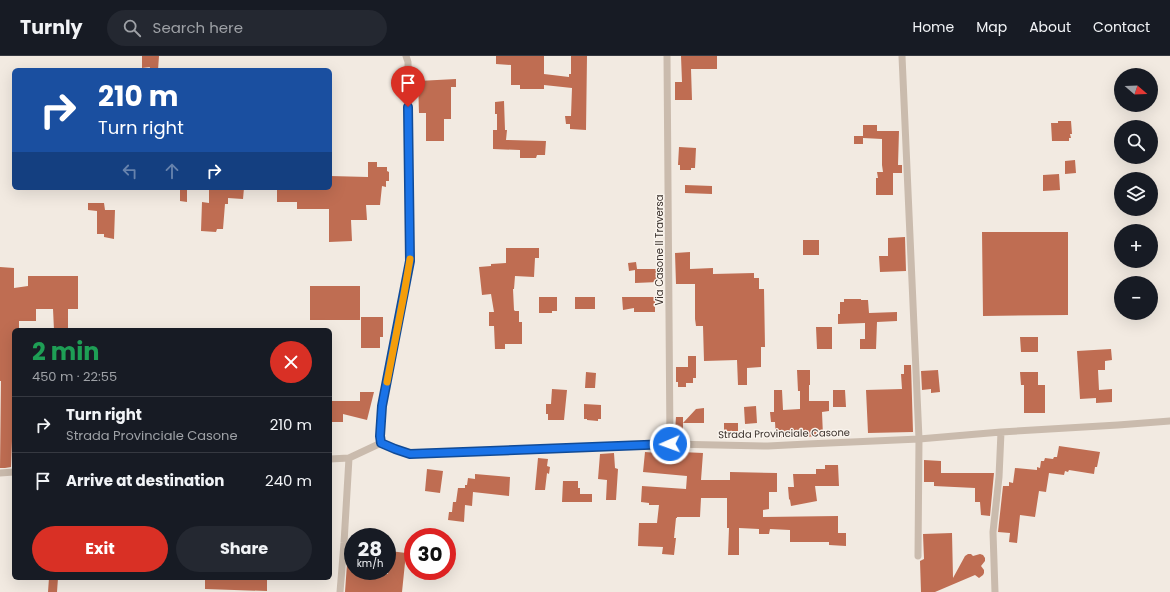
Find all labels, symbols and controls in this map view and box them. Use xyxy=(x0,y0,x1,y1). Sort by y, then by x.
search box xyxy=(107,10,387,46)
text: Turnly xyxy=(20,14,83,41)
icon: search xyxy=(121,17,143,39)
text: Search here xyxy=(153,17,243,38)
text: Home xyxy=(912,17,954,37)
text: Map xyxy=(976,17,1007,37)
text: About xyxy=(1029,17,1071,37)
text: Contact xyxy=(1093,17,1150,37)
pin xyxy=(391,66,425,107)
north arrow xyxy=(1114,68,1158,112)
map controls xyxy=(1114,68,1158,320)
icon: arrive xyxy=(397,72,419,94)
text: 210 m xyxy=(98,77,178,116)
icon: right xyxy=(32,84,84,136)
text: Turn right xyxy=(98,115,184,140)
button: search xyxy=(1114,120,1158,164)
icon: left xyxy=(119,160,141,182)
icon: ahead xyxy=(161,160,183,182)
icon: right xyxy=(203,160,225,182)
button: layers xyxy=(1114,172,1158,216)
street label: Via Casone II Traversa xyxy=(652,194,667,306)
button: + xyxy=(1114,224,1158,268)
button: − xyxy=(1114,276,1158,320)
text: 2 min xyxy=(32,335,99,368)
button: close xyxy=(270,341,312,383)
text: 450 m · 22:55 xyxy=(32,367,117,386)
text: Turn right xyxy=(66,404,142,425)
icon: right xyxy=(32,414,54,436)
text: 210 m xyxy=(270,414,312,435)
position arrow xyxy=(649,423,691,465)
street label: Strada Provinciale Casone xyxy=(718,425,850,442)
text: Strada Provinciale Casone xyxy=(66,426,237,445)
icon: arrive xyxy=(32,470,54,492)
text: Arrive at destination xyxy=(66,470,224,491)
text: 240 m xyxy=(265,470,312,491)
button: Exit xyxy=(32,526,168,572)
button: Share xyxy=(176,526,312,572)
speed limit sign: 30 xyxy=(404,528,456,580)
text: 28 xyxy=(358,535,382,563)
text: km/h xyxy=(357,556,383,571)

